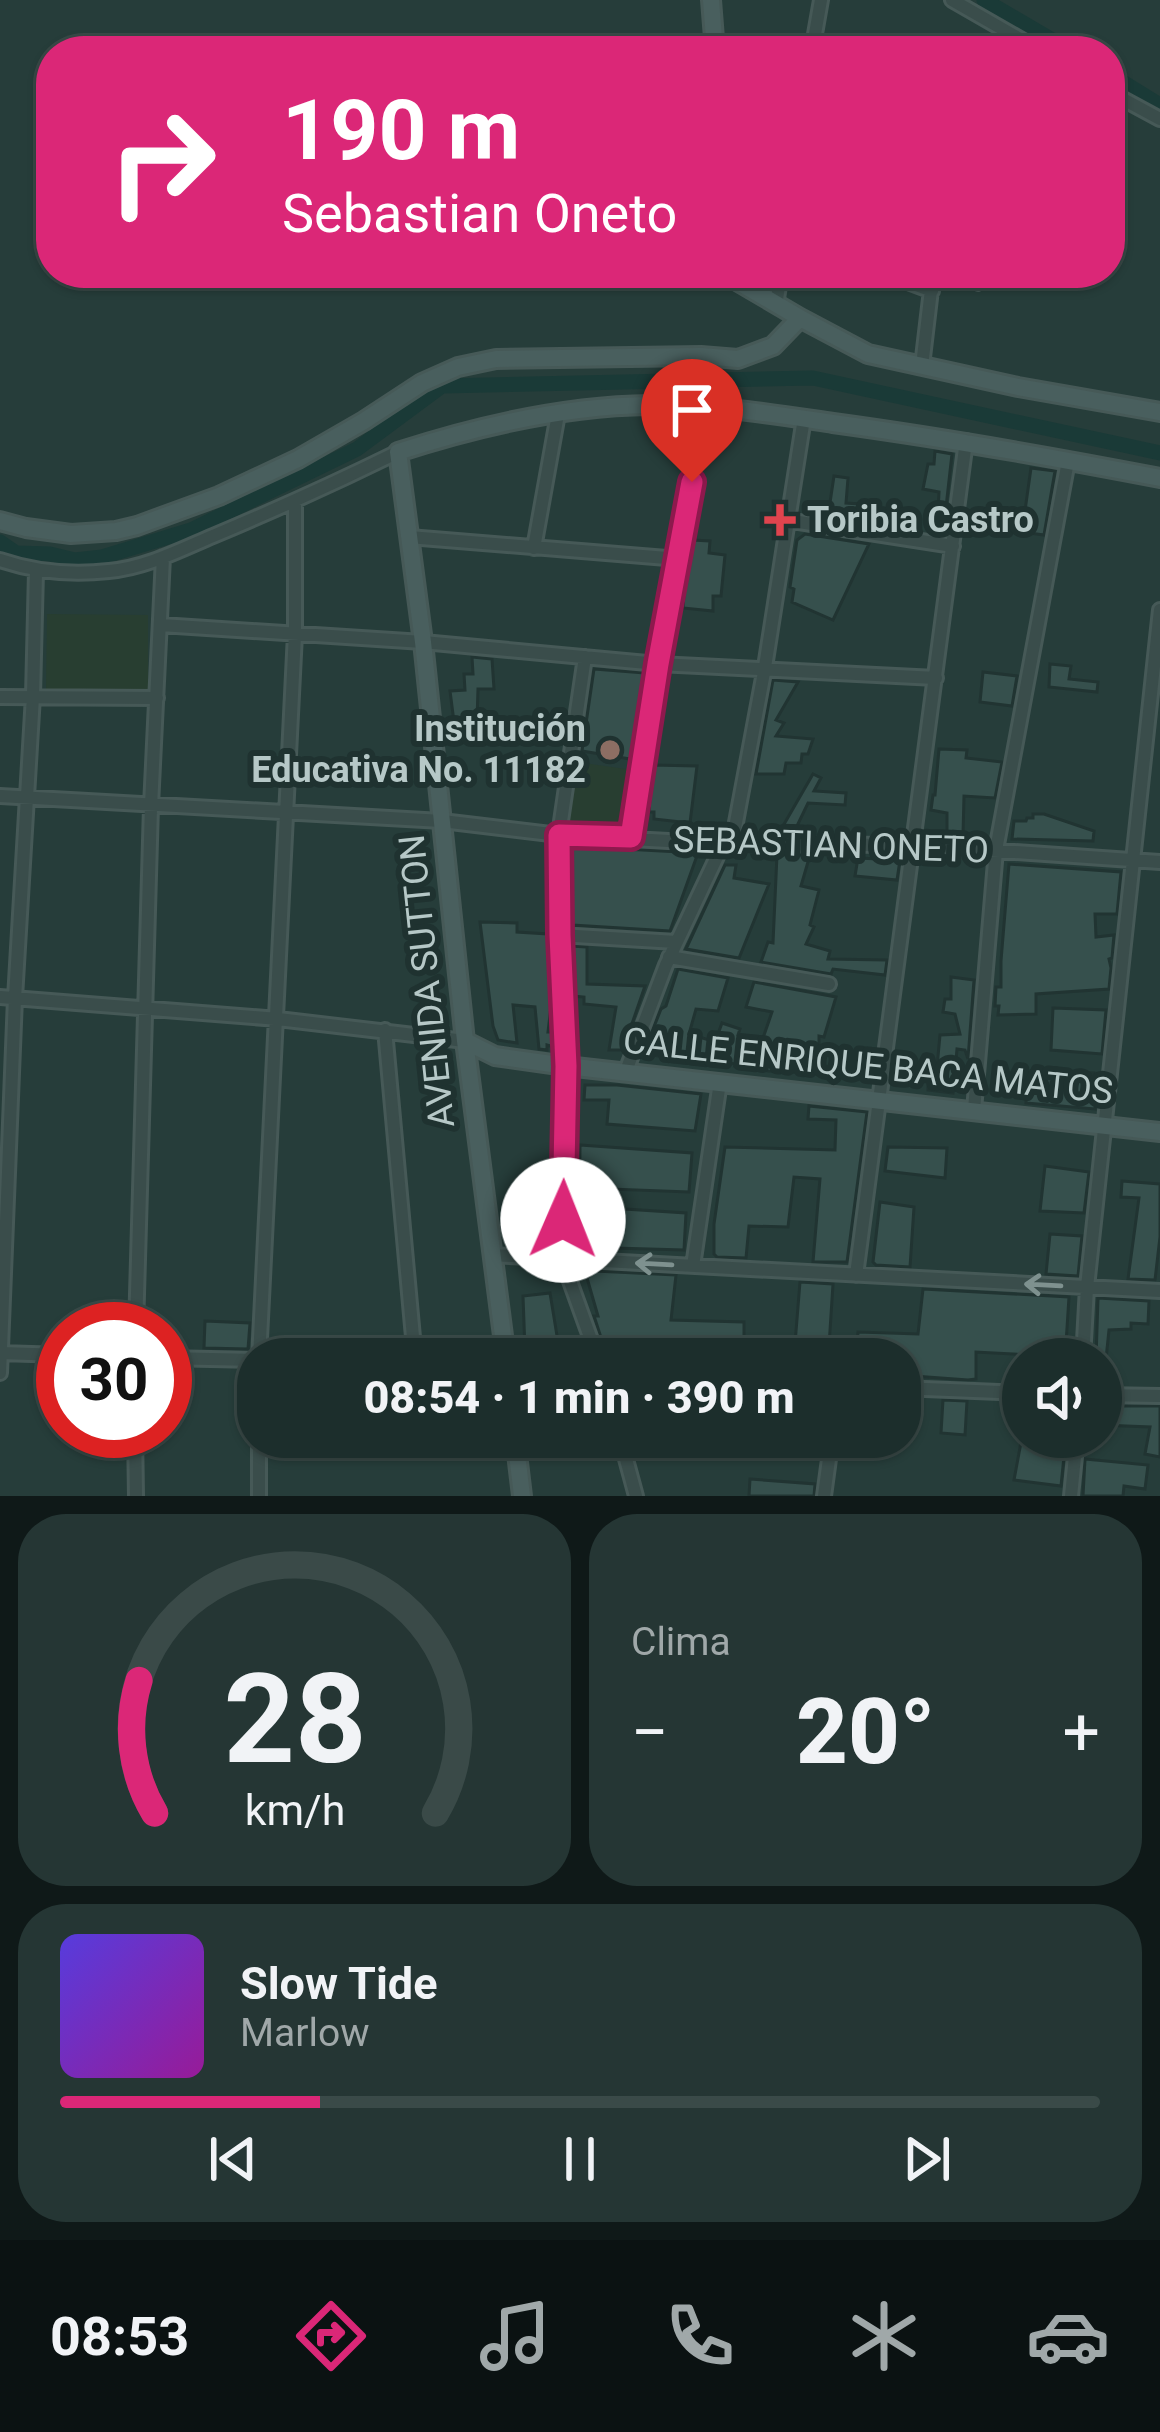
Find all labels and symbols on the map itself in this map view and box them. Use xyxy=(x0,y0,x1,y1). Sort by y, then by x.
pin xyxy=(641,359,743,482)
place label: Toribia Castro xyxy=(807,499,1034,541)
marker: Toribia Castro xyxy=(764,504,796,536)
place label: Institución Educativa No. 11182 xyxy=(251,708,586,791)
marker: Institución Educativa No. 11182 xyxy=(597,737,623,763)
street label: SEBASTIAN ONETO xyxy=(672,819,990,871)
street label: AVENIDA SUTTON xyxy=(391,832,463,1130)
street label: CALLE ENRIQUE BACA MATOS xyxy=(621,1019,1115,1113)
position arrow xyxy=(500,1157,626,1283)
one-way arrow xyxy=(635,1252,674,1275)
one-way arrow xyxy=(1024,1273,1063,1296)
speed limit sign: 30 xyxy=(36,1302,192,1458)

